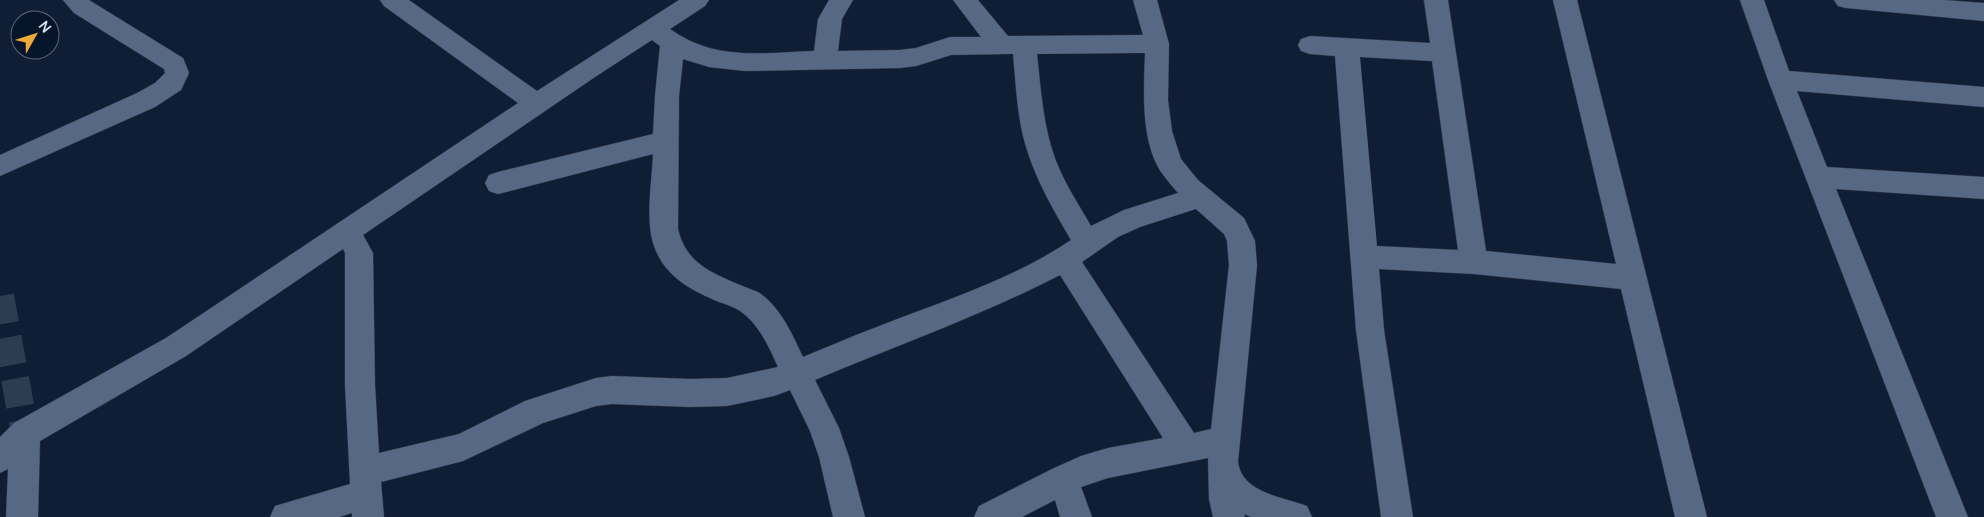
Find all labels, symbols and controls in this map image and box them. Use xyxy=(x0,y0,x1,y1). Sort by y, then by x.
north arrow xyxy=(10,10,60,60)
text: N xyxy=(35,17,56,36)

